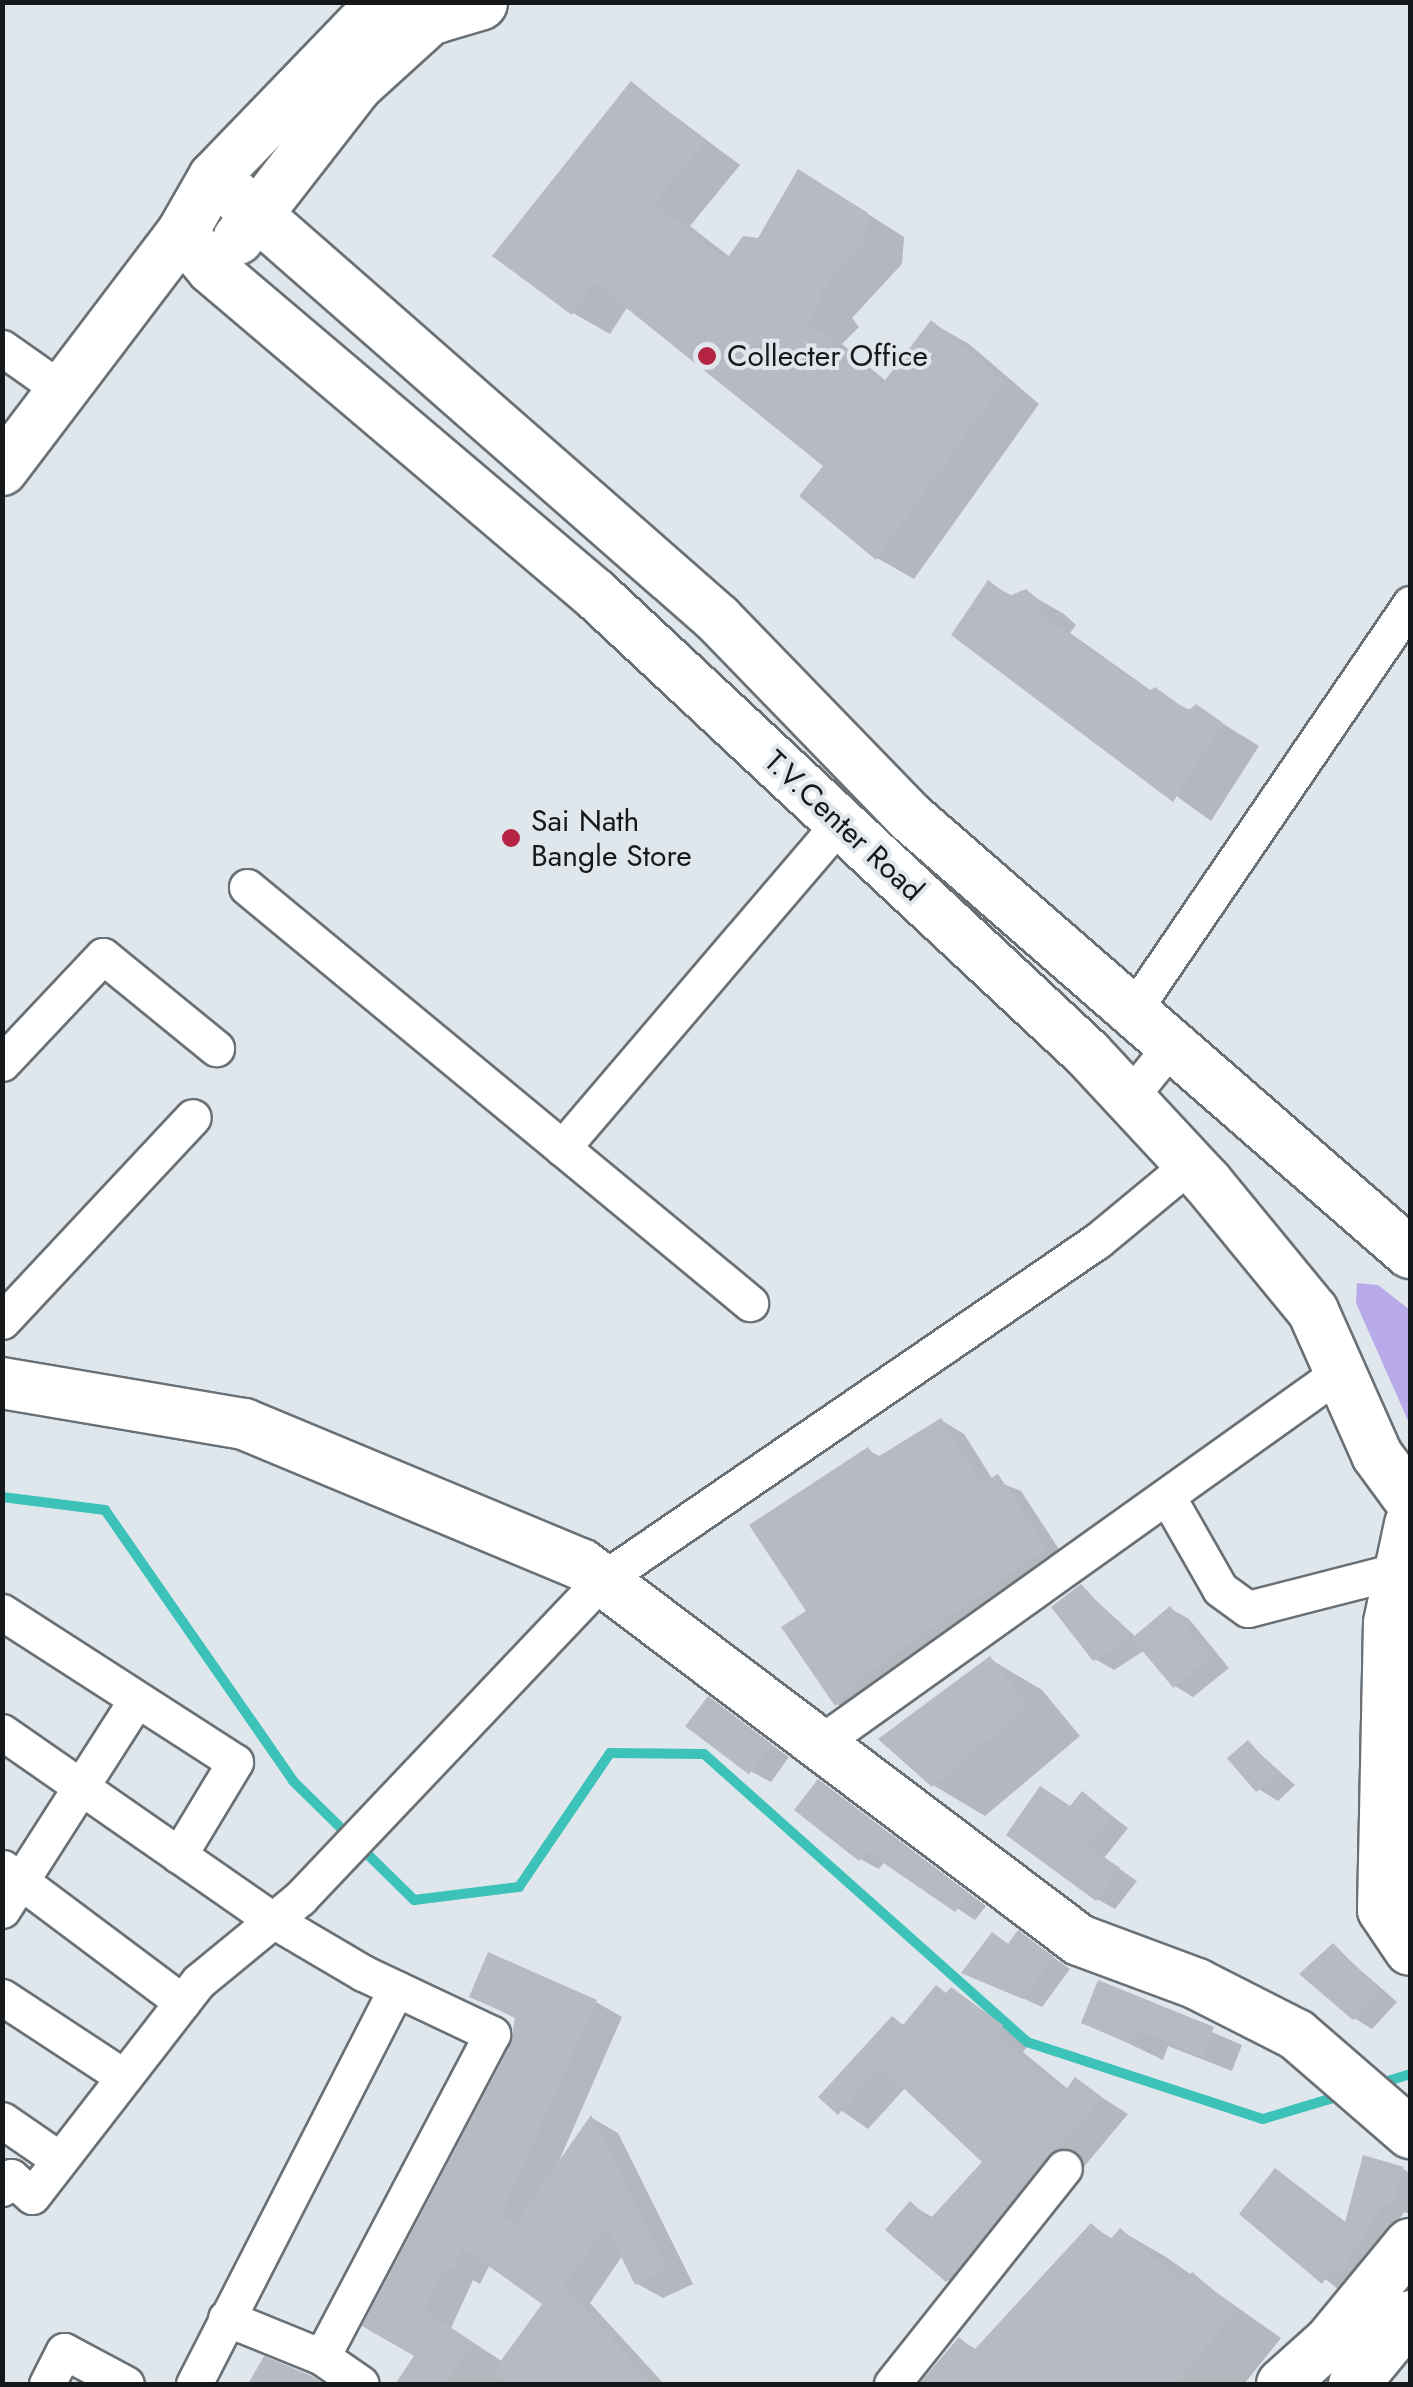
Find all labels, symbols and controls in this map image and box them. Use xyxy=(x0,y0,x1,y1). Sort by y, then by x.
place label: Collecter Office xyxy=(727,338,928,374)
marker: Collecter Office xyxy=(696,345,718,367)
street label: T.V.Center Road xyxy=(757,743,931,909)
place label: Sai Nath Bangle Store xyxy=(531,803,692,874)
marker: Sai Nath Bangle Store xyxy=(500,827,522,849)

